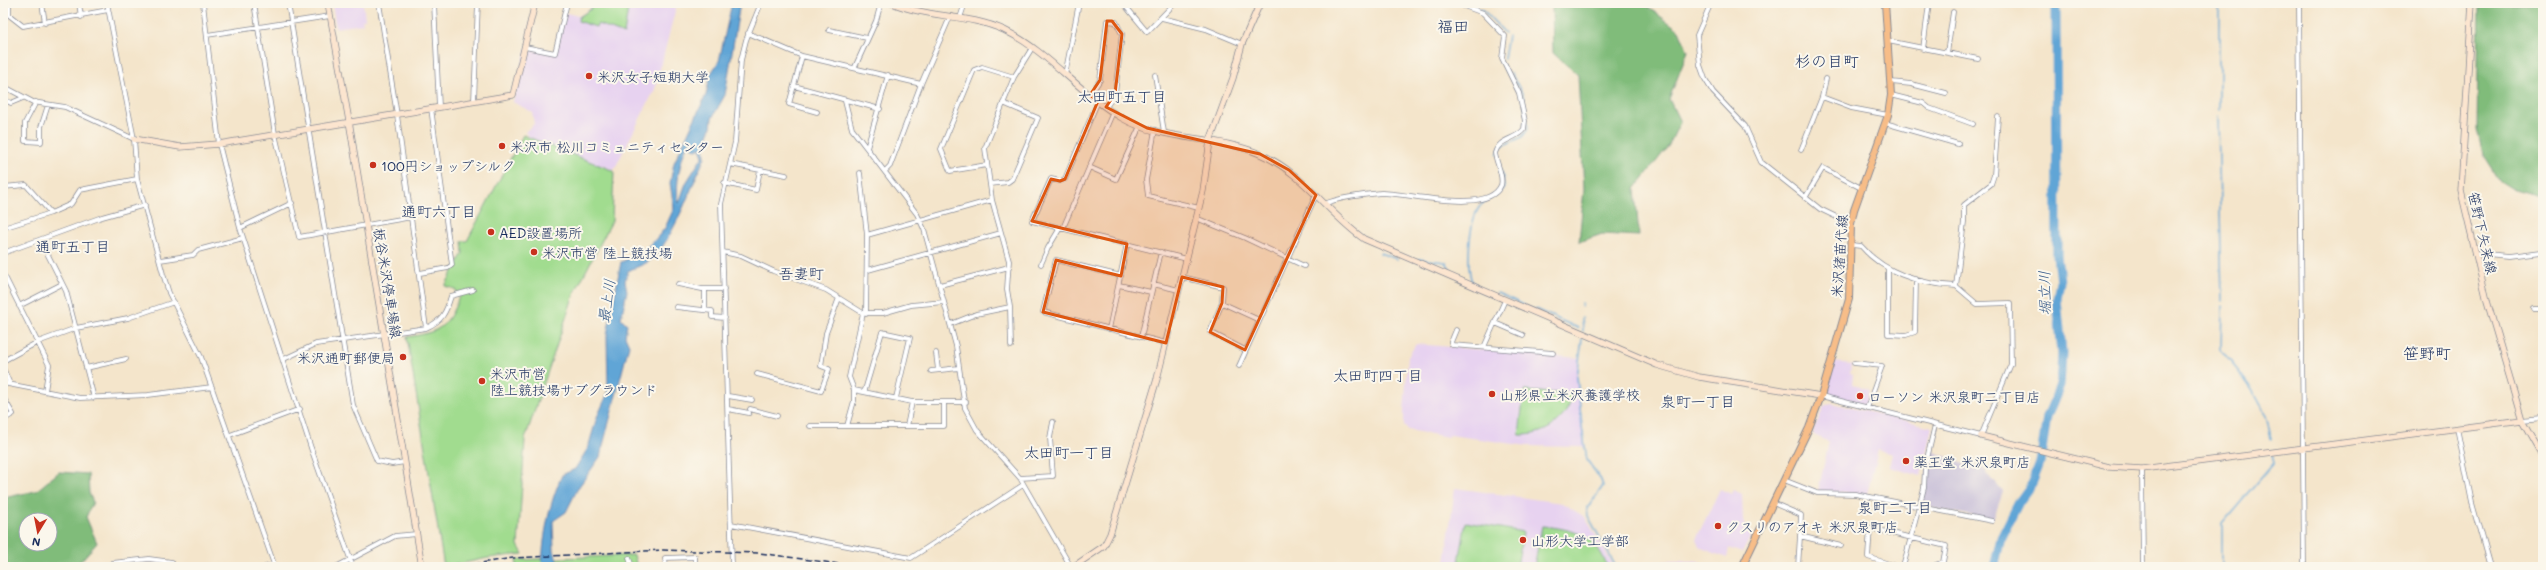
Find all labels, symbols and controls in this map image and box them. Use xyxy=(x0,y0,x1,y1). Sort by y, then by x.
district label: 福田 xyxy=(1437,15,1469,36)
district label: 杉の目町 xyxy=(1795,50,1859,71)
place label: 米沢女子短期大学 xyxy=(597,67,709,86)
marker: 米沢女子短期大学 xyxy=(584,71,594,81)
district label: 太田町五丁目 xyxy=(1077,86,1167,106)
place label: 米沢市 松川コミュニティセンター xyxy=(510,137,724,156)
marker: 米沢市 松川コミュニティセンター xyxy=(497,141,507,151)
place label: 100円ショップシルク xyxy=(381,156,515,175)
marker: 100円ショップシルク xyxy=(368,160,378,170)
street label: 笹野下矢来線 xyxy=(2464,190,2502,276)
district label: 通町六丁目 xyxy=(401,201,477,221)
street label: 米沢猪苗代線 xyxy=(1827,213,1851,299)
place label: AED設置場所 xyxy=(499,223,582,242)
street label: 板谷米沢停車場線 xyxy=(370,226,406,340)
marker: AED設置場所 xyxy=(486,227,496,237)
district label: 通町五丁目 xyxy=(35,236,111,256)
place label: 米沢市営 陸上競技場 xyxy=(542,243,672,262)
marker: 米沢市営 陸上競技場 xyxy=(529,247,539,257)
district label: 吾妻町 xyxy=(778,263,824,283)
water label: 堀立川 xyxy=(2034,270,2054,316)
water label: 最上川 xyxy=(593,277,619,325)
district label: 笹野町 xyxy=(2403,342,2451,363)
place label: 米沢通町郵便局 xyxy=(297,348,395,367)
marker: 米沢通町郵便局 xyxy=(398,352,408,362)
place label: 米沢市営 陸上競技場サブグラウンド xyxy=(490,364,657,399)
district label: 太田町四丁目 xyxy=(1333,365,1423,385)
marker: 米沢市営 陸上競技場サブグラウンド xyxy=(477,376,487,386)
place label: 山形県立米沢養護学校 xyxy=(1500,385,1640,404)
place label: ローソン 米沢泉町二丁目店 xyxy=(1868,387,2040,406)
marker: 山形県立米沢養護学校 xyxy=(1487,389,1497,399)
district label: 泉町一丁目 xyxy=(1660,391,1736,411)
marker: ローソン 米沢泉町二丁目店 xyxy=(1855,391,1865,401)
district label: 太田町一丁目 xyxy=(1024,442,1114,462)
place label: 薬王堂 米沢泉町店 xyxy=(1914,452,2030,471)
marker: 薬王堂 米沢泉町店 xyxy=(1901,456,1911,466)
district label: 泉町二丁目 xyxy=(1857,497,1933,517)
north arrow xyxy=(18,512,58,552)
place label: クスリのアオキ 米沢泉町店 xyxy=(1726,517,1898,536)
marker: クスリのアオキ 米沢泉町店 xyxy=(1713,521,1723,531)
place label: 山形大学工学部 xyxy=(1531,531,1629,550)
text: N xyxy=(31,534,42,550)
marker: 山形大学工学部 xyxy=(1518,535,1528,545)

